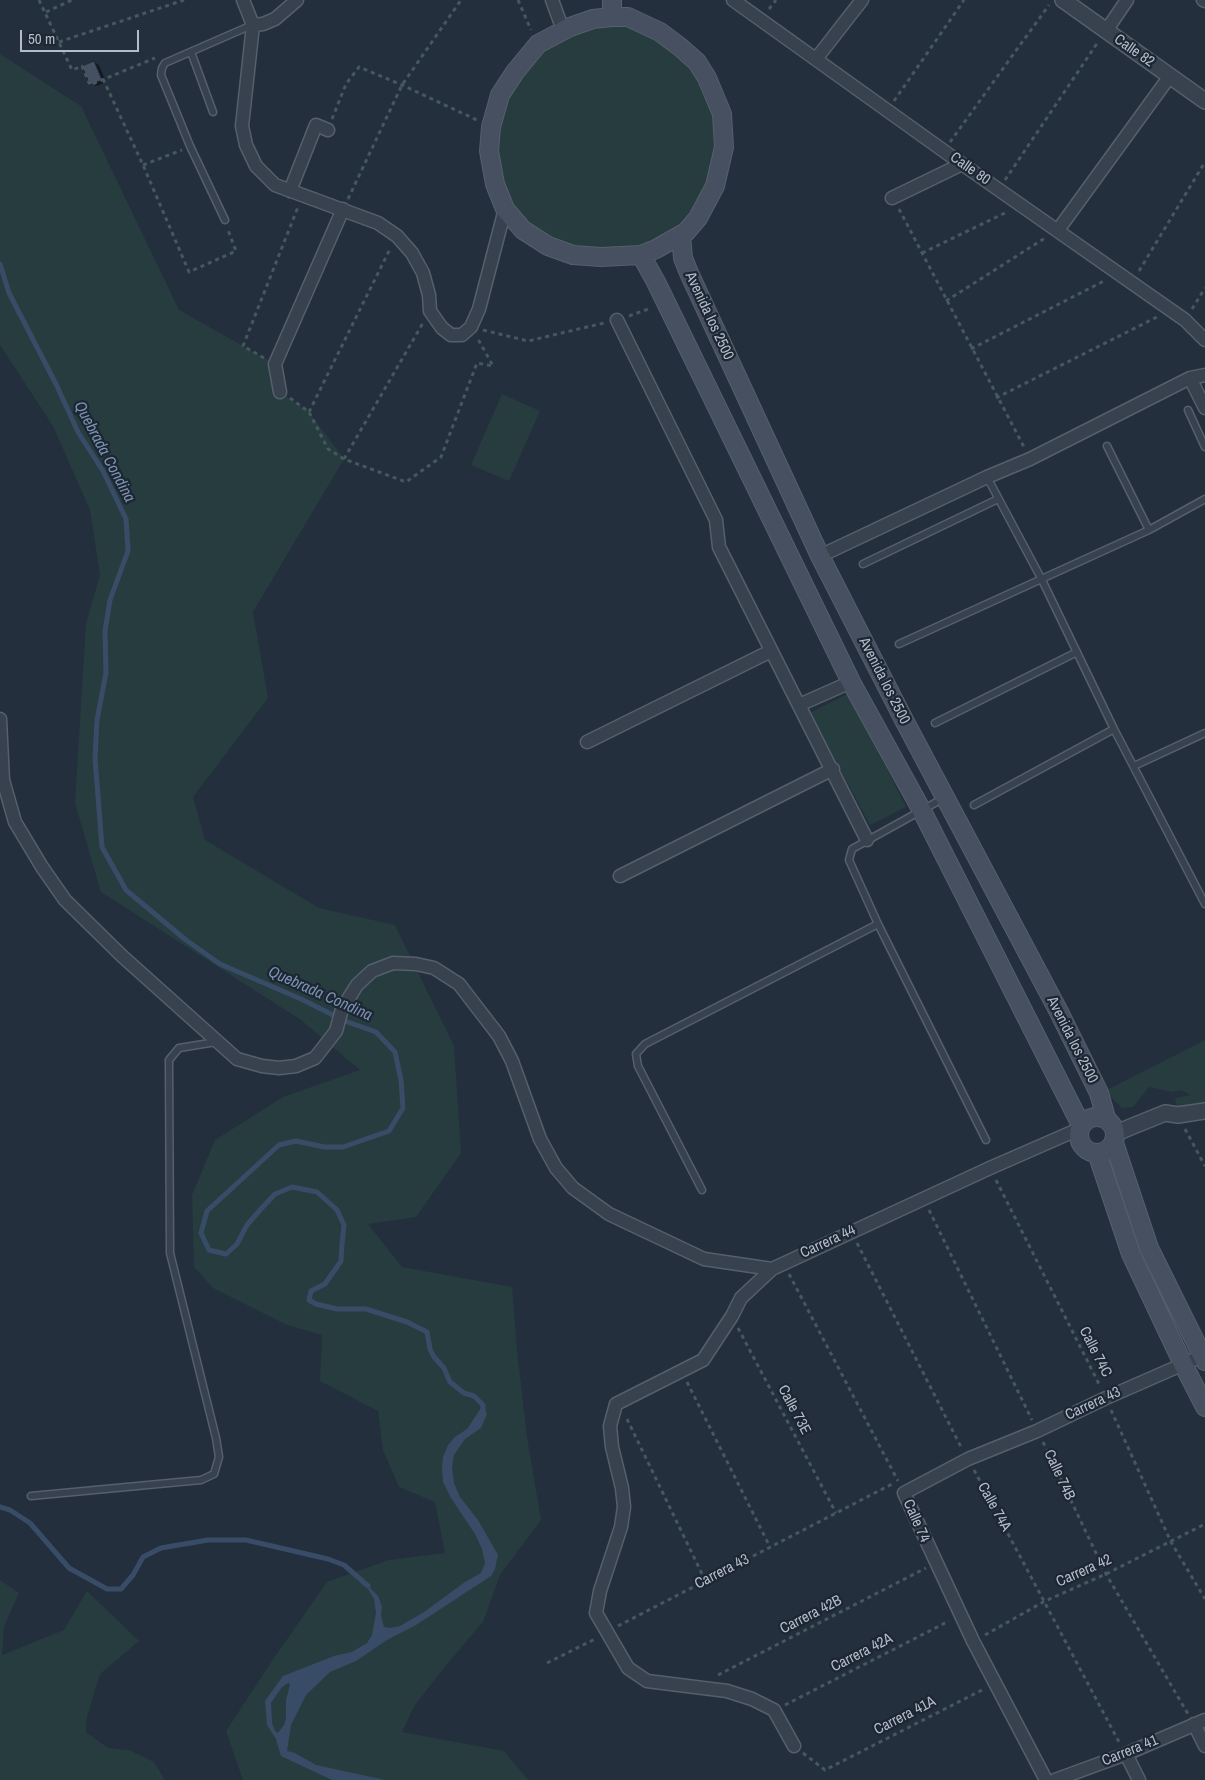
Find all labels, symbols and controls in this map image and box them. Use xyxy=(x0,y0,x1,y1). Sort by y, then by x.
scale bar xyxy=(22,20,141,52)
text: 50 m xyxy=(28,28,55,49)
street label: Calle 82 xyxy=(1110,31,1158,71)
street label: Calle 80 xyxy=(946,149,994,189)
street label: Avenida los 2500 xyxy=(681,269,737,363)
water label: Quebrada Condina xyxy=(69,398,139,506)
street label: Avenida los 2500 xyxy=(854,635,914,727)
water label: Quebrada Condina xyxy=(265,963,375,1025)
street label: Avenida los 2500 xyxy=(1042,994,1102,1086)
street label: Carrera 44 xyxy=(798,1221,858,1263)
street label: Calle 74C xyxy=(1075,1324,1115,1380)
street label: Calle 73E xyxy=(774,1382,814,1438)
street label: Carrera 43 xyxy=(1063,1383,1123,1425)
street label: Calle 74B xyxy=(1040,1447,1078,1503)
street label: Calle 74A xyxy=(973,1479,1015,1535)
street label: Calle 74 xyxy=(899,1497,933,1545)
street label: Carrera 43 xyxy=(692,1551,752,1593)
street label: Carrera 42 xyxy=(1053,1551,1115,1591)
street label: Carrera 42B xyxy=(777,1592,845,1638)
street label: Carrera 42A xyxy=(828,1630,896,1676)
street label: Carrera 41A xyxy=(871,1693,939,1739)
street label: Carrera 41 xyxy=(1099,1732,1161,1770)

